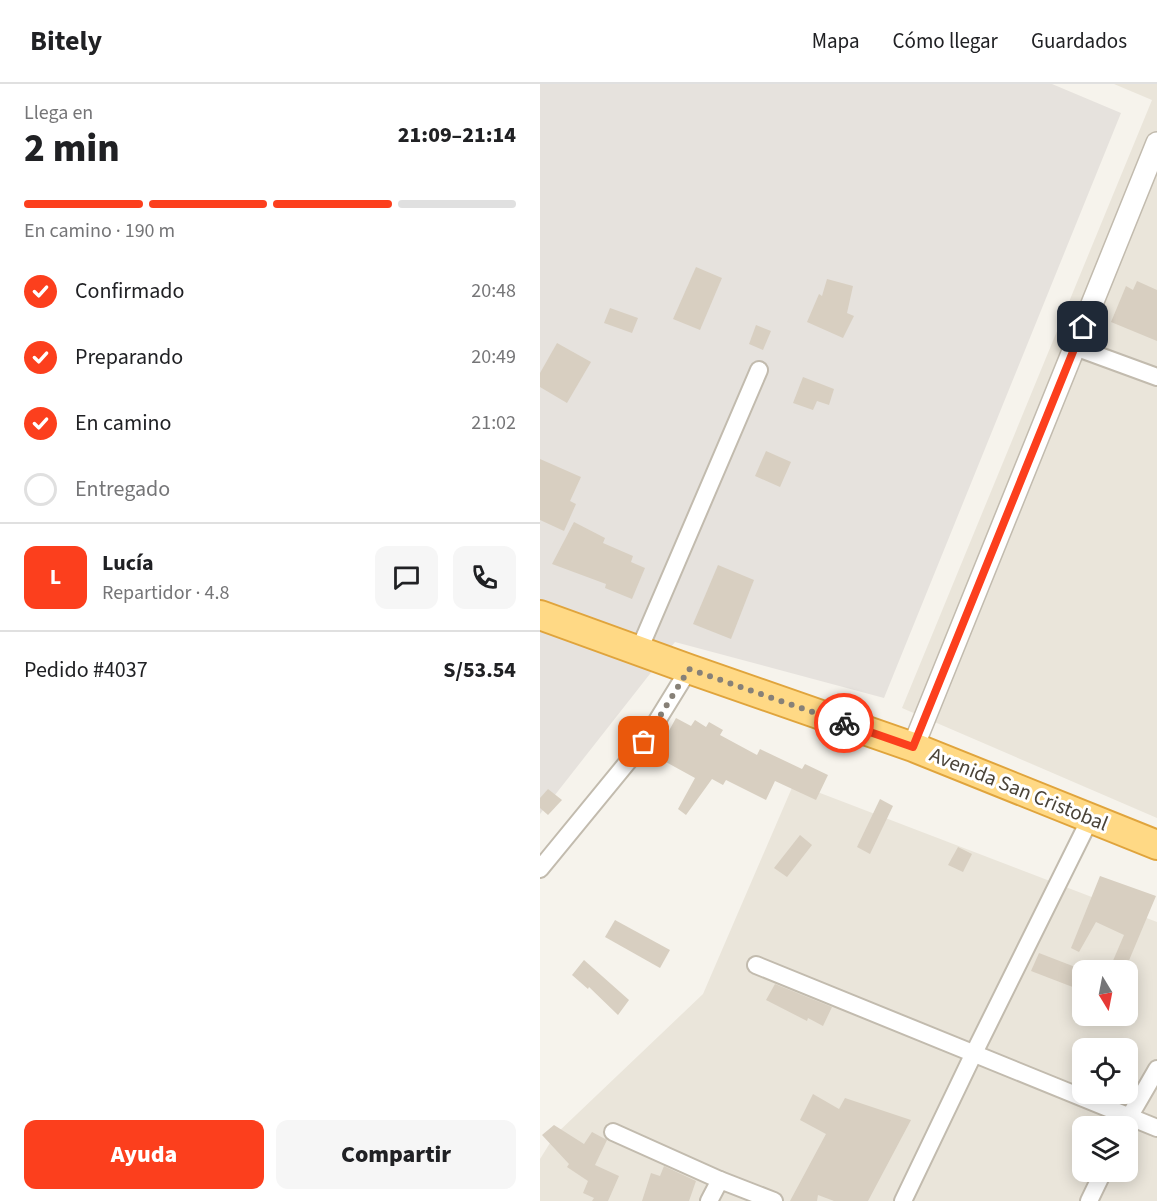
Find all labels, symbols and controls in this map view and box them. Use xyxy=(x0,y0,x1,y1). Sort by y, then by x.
text: Bitely xyxy=(30,21,102,61)
text: Mapa xyxy=(812,26,860,56)
text: Cómo llegar xyxy=(893,26,998,56)
text: Guardados xyxy=(1031,26,1127,56)
text: Llega en xyxy=(24,99,93,127)
text: 21:09–21:14 xyxy=(398,119,516,151)
text: 2 min xyxy=(24,121,120,177)
text: En camino · 190 m xyxy=(24,217,175,245)
icon: check xyxy=(24,275,57,308)
text: Confirmado xyxy=(75,275,184,307)
text: 20:48 xyxy=(471,277,516,305)
pin xyxy=(1057,301,1108,352)
icon: home xyxy=(1066,310,1099,343)
icon: check xyxy=(24,341,57,374)
text: Preparando xyxy=(75,341,183,373)
text: 20:49 xyxy=(471,343,516,371)
icon: check xyxy=(24,407,57,440)
text: En camino xyxy=(75,407,172,439)
text: 21:02 xyxy=(471,409,516,437)
text: Entregado xyxy=(75,473,170,505)
button: chat xyxy=(375,546,438,609)
button: phone xyxy=(453,546,516,609)
text: Lucía xyxy=(102,547,154,579)
text: L xyxy=(50,561,61,593)
text: Repartidor · 4.8 xyxy=(102,579,229,607)
text: Pedido #4037 xyxy=(24,654,148,686)
text: S/53.54 xyxy=(443,654,516,686)
courier xyxy=(814,693,874,753)
icon: bike xyxy=(828,707,861,740)
pin xyxy=(618,716,669,767)
icon: bag xyxy=(627,725,660,758)
street label: Avenida San Cristobal xyxy=(925,739,1113,839)
north arrow xyxy=(1072,960,1138,1026)
map controls xyxy=(1072,960,1138,1182)
button: locate xyxy=(1072,1038,1138,1104)
button: layers xyxy=(1072,1116,1138,1182)
button: Ayuda xyxy=(24,1120,264,1189)
button: Compartir xyxy=(276,1120,516,1189)

